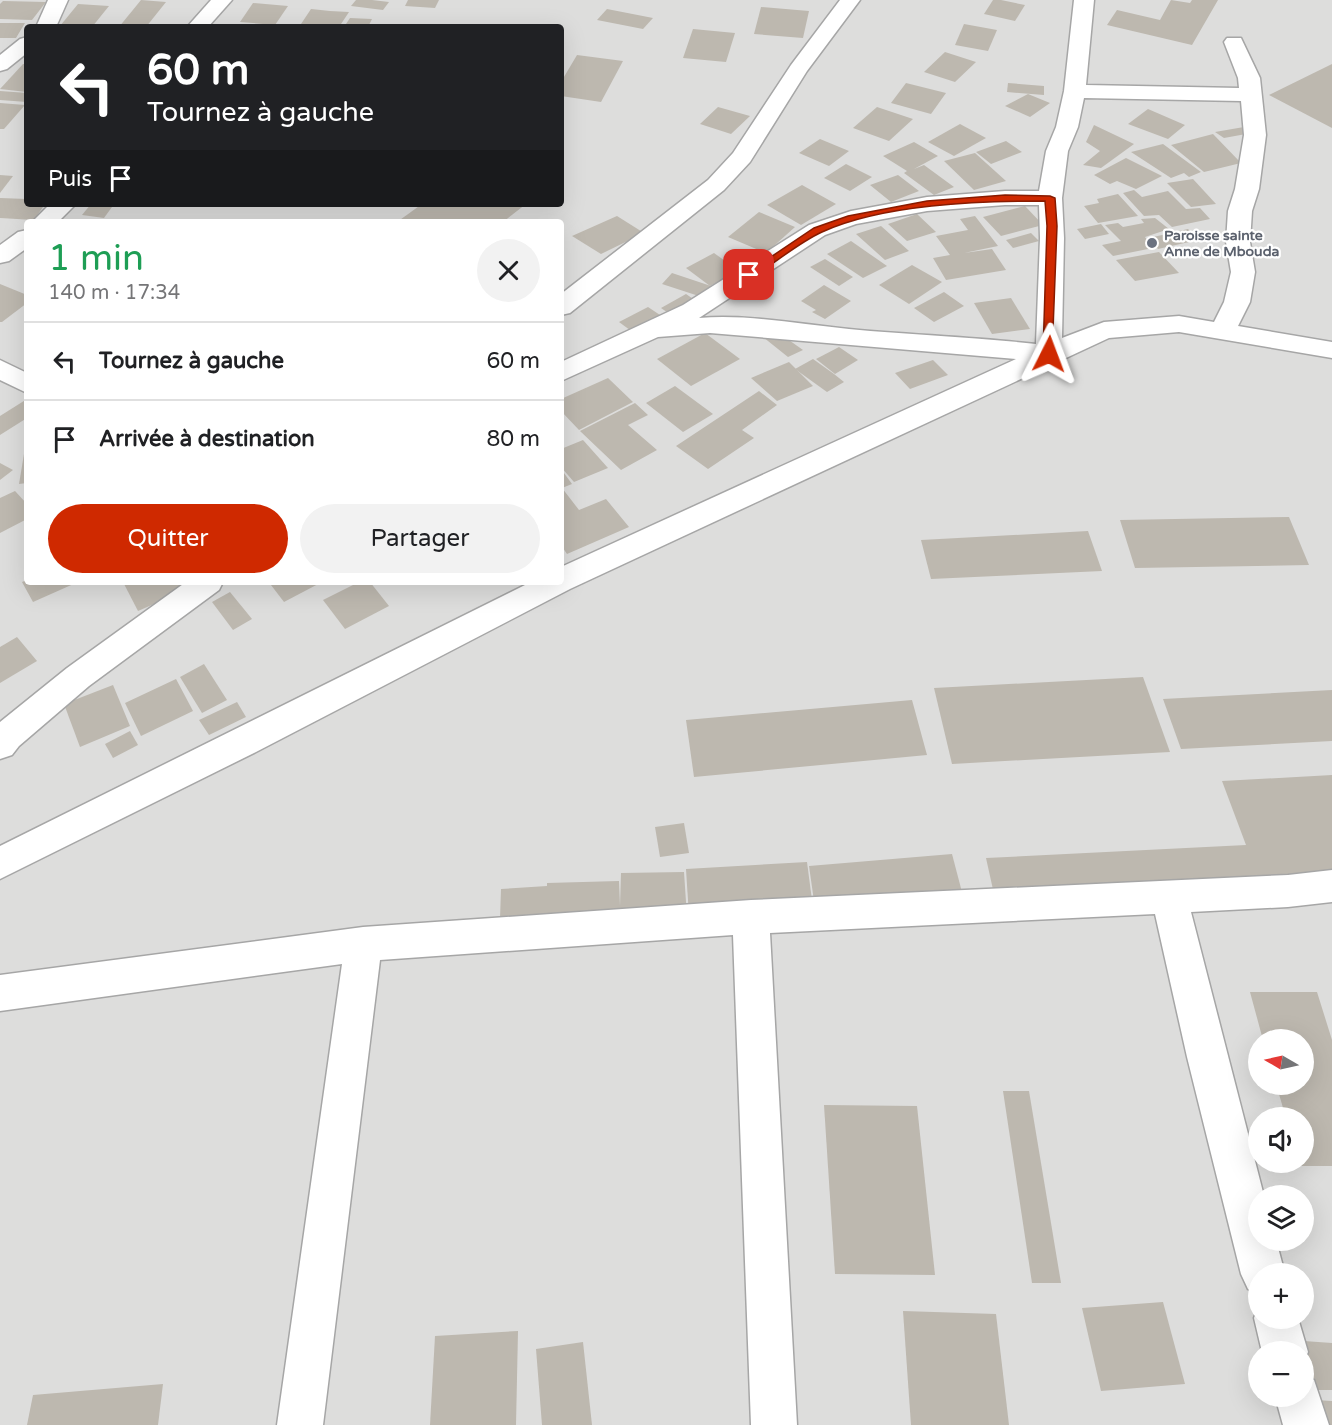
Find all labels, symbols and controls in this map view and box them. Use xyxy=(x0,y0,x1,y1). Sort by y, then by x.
text: 60 m xyxy=(147,45,249,96)
icon: left xyxy=(48,48,126,126)
text: Tournez à gauche xyxy=(147,96,374,129)
icon: arrive xyxy=(104,162,137,195)
text: Puis xyxy=(48,166,92,192)
place label: Paroisse sainte Anne de Mbouda xyxy=(1164,227,1279,260)
marker: Paroisse sainte Anne de Mbouda xyxy=(1145,236,1159,250)
text: 1 min xyxy=(48,237,144,280)
button: close xyxy=(477,239,540,302)
pin xyxy=(723,249,774,300)
icon: arrive xyxy=(732,258,765,291)
text: 140 m · 17:34 xyxy=(48,281,180,305)
position arrow xyxy=(1017,322,1081,386)
icon: left xyxy=(48,345,81,378)
text: Tournez à gauche xyxy=(99,348,284,374)
text: 60 m xyxy=(486,348,540,374)
icon: arrive xyxy=(48,423,81,456)
text: Arrivée à destination xyxy=(99,426,315,452)
text: 80 m xyxy=(486,426,540,452)
button: Quitter xyxy=(48,504,288,573)
button: Partager xyxy=(300,504,540,573)
north arrow xyxy=(1248,1029,1314,1095)
map controls xyxy=(1248,1029,1314,1407)
button: sound xyxy=(1248,1107,1314,1173)
button: layers xyxy=(1248,1185,1314,1251)
button: + xyxy=(1248,1263,1314,1329)
button: − xyxy=(1248,1341,1314,1407)

